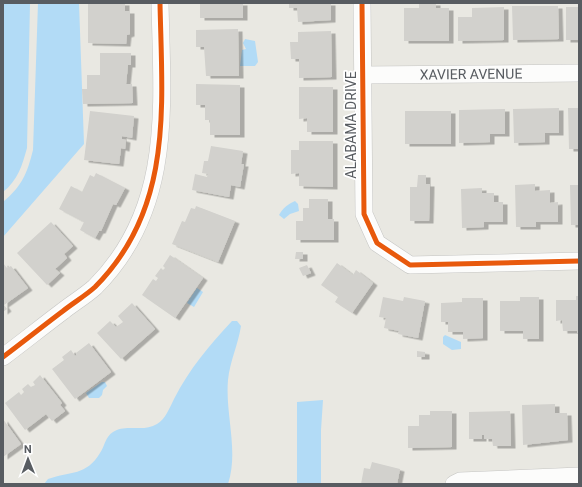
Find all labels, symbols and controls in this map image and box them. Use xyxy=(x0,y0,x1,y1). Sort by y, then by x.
street label: XAVIER AVENUE xyxy=(420,66,522,82)
street label: ALABAMA DRIVE xyxy=(343,71,359,179)
north arrow xyxy=(8,439,48,479)
text: N xyxy=(24,443,32,456)

